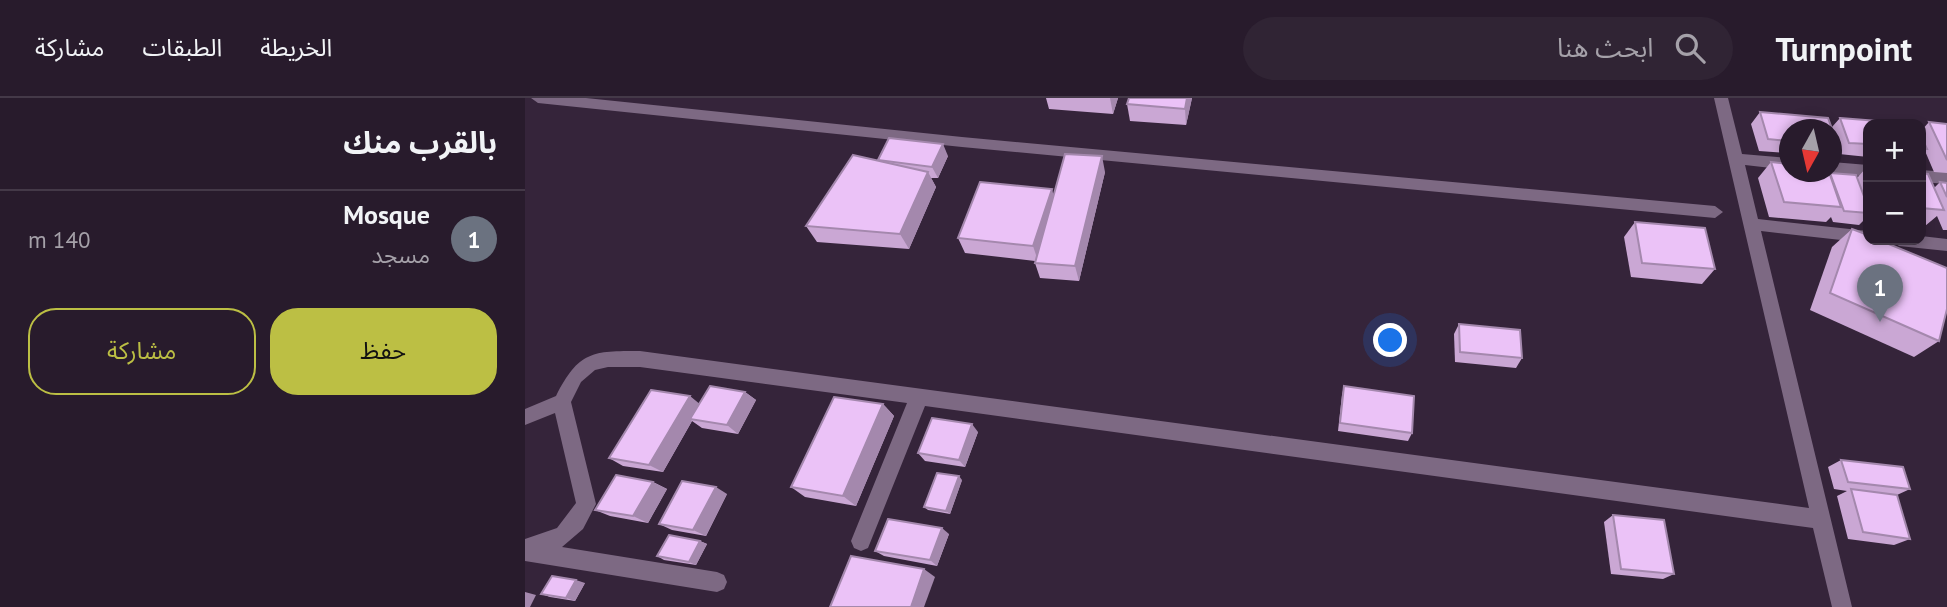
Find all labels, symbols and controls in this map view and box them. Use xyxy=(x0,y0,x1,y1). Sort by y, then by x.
search box xyxy=(1243,17,1733,80)
text: Turnpoint xyxy=(1775,27,1912,70)
icon: search xyxy=(1671,29,1709,67)
text: ابحث هنا xyxy=(1557,31,1653,64)
text: مشاركة xyxy=(35,32,104,63)
text: الطبقات xyxy=(142,32,222,63)
text: الخريطة xyxy=(260,32,332,63)
north arrow xyxy=(1779,119,1842,182)
map controls xyxy=(1863,119,1926,245)
button: + xyxy=(1863,119,1926,182)
text: بالقرب منك xyxy=(343,122,497,161)
button: − xyxy=(1863,182,1926,245)
text: Mosque xyxy=(343,198,430,231)
text: 140 m xyxy=(28,225,90,254)
text: 1 xyxy=(467,225,481,254)
text: مسجد xyxy=(371,240,430,269)
pin: 1 xyxy=(1857,264,1903,322)
button: مشاركة xyxy=(28,308,256,395)
button: حفظ xyxy=(270,308,497,395)
your location xyxy=(1373,323,1407,357)

